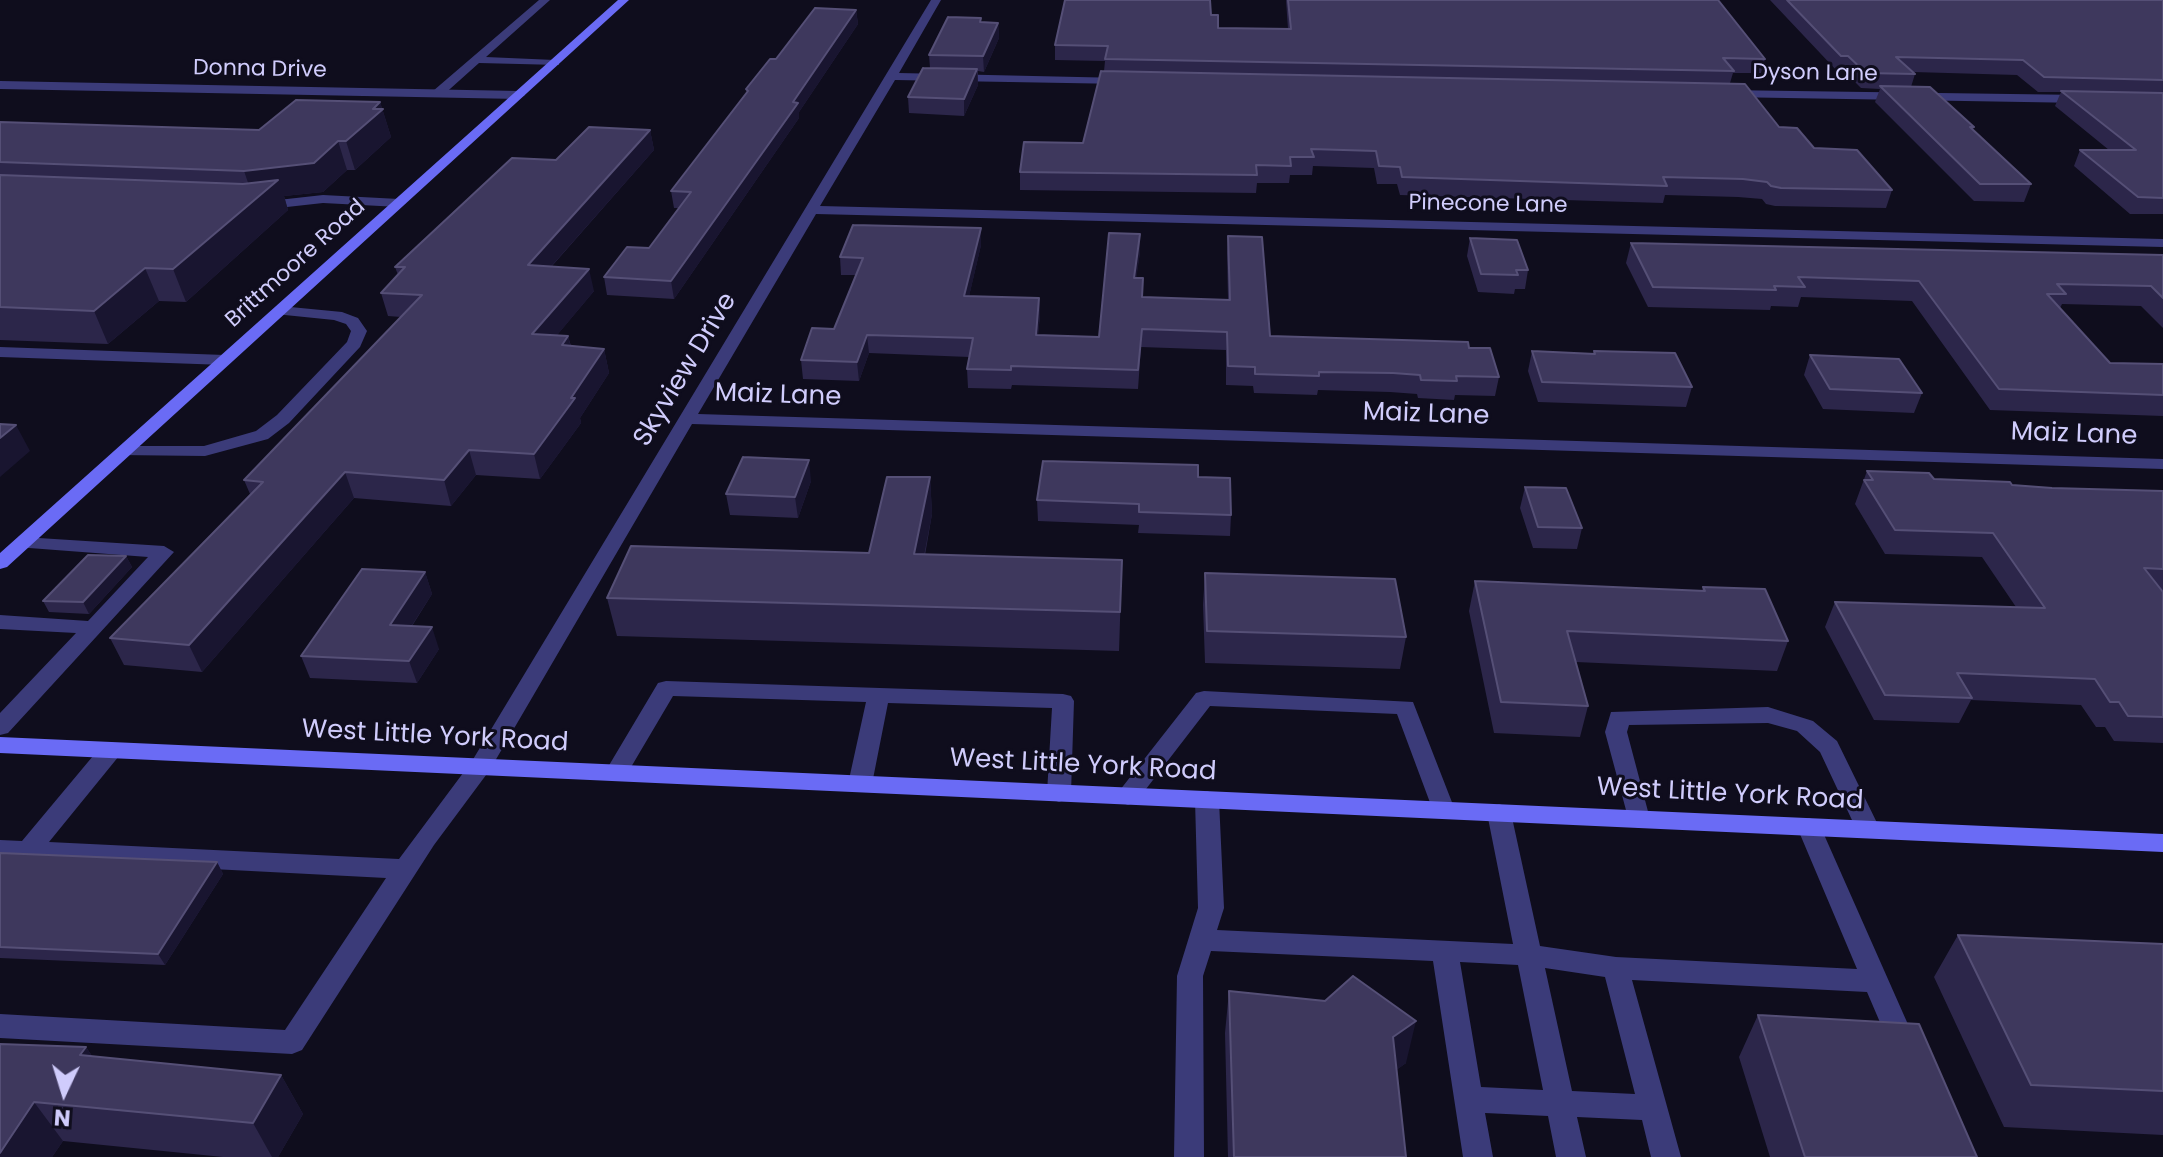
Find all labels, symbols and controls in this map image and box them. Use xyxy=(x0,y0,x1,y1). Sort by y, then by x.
street label: Donna Drive xyxy=(193,56,327,84)
street label: Dyson Lane xyxy=(1752,60,1878,88)
street label: Pinecone Lane xyxy=(1408,190,1568,220)
street label: Brittmoore Road xyxy=(221,194,371,334)
street label: Skyview Drive xyxy=(628,287,744,453)
street label: Maiz Lane xyxy=(714,378,842,414)
street label: Maiz Lane xyxy=(1362,397,1490,433)
street label: Maiz Lane xyxy=(2010,417,2138,453)
street label: West Little York Road xyxy=(301,714,569,760)
street label: West Little York Road xyxy=(949,743,1217,789)
street label: West Little York Road xyxy=(1596,772,1864,818)
north arrow xyxy=(24,1053,104,1133)
text: N xyxy=(53,1101,72,1133)

